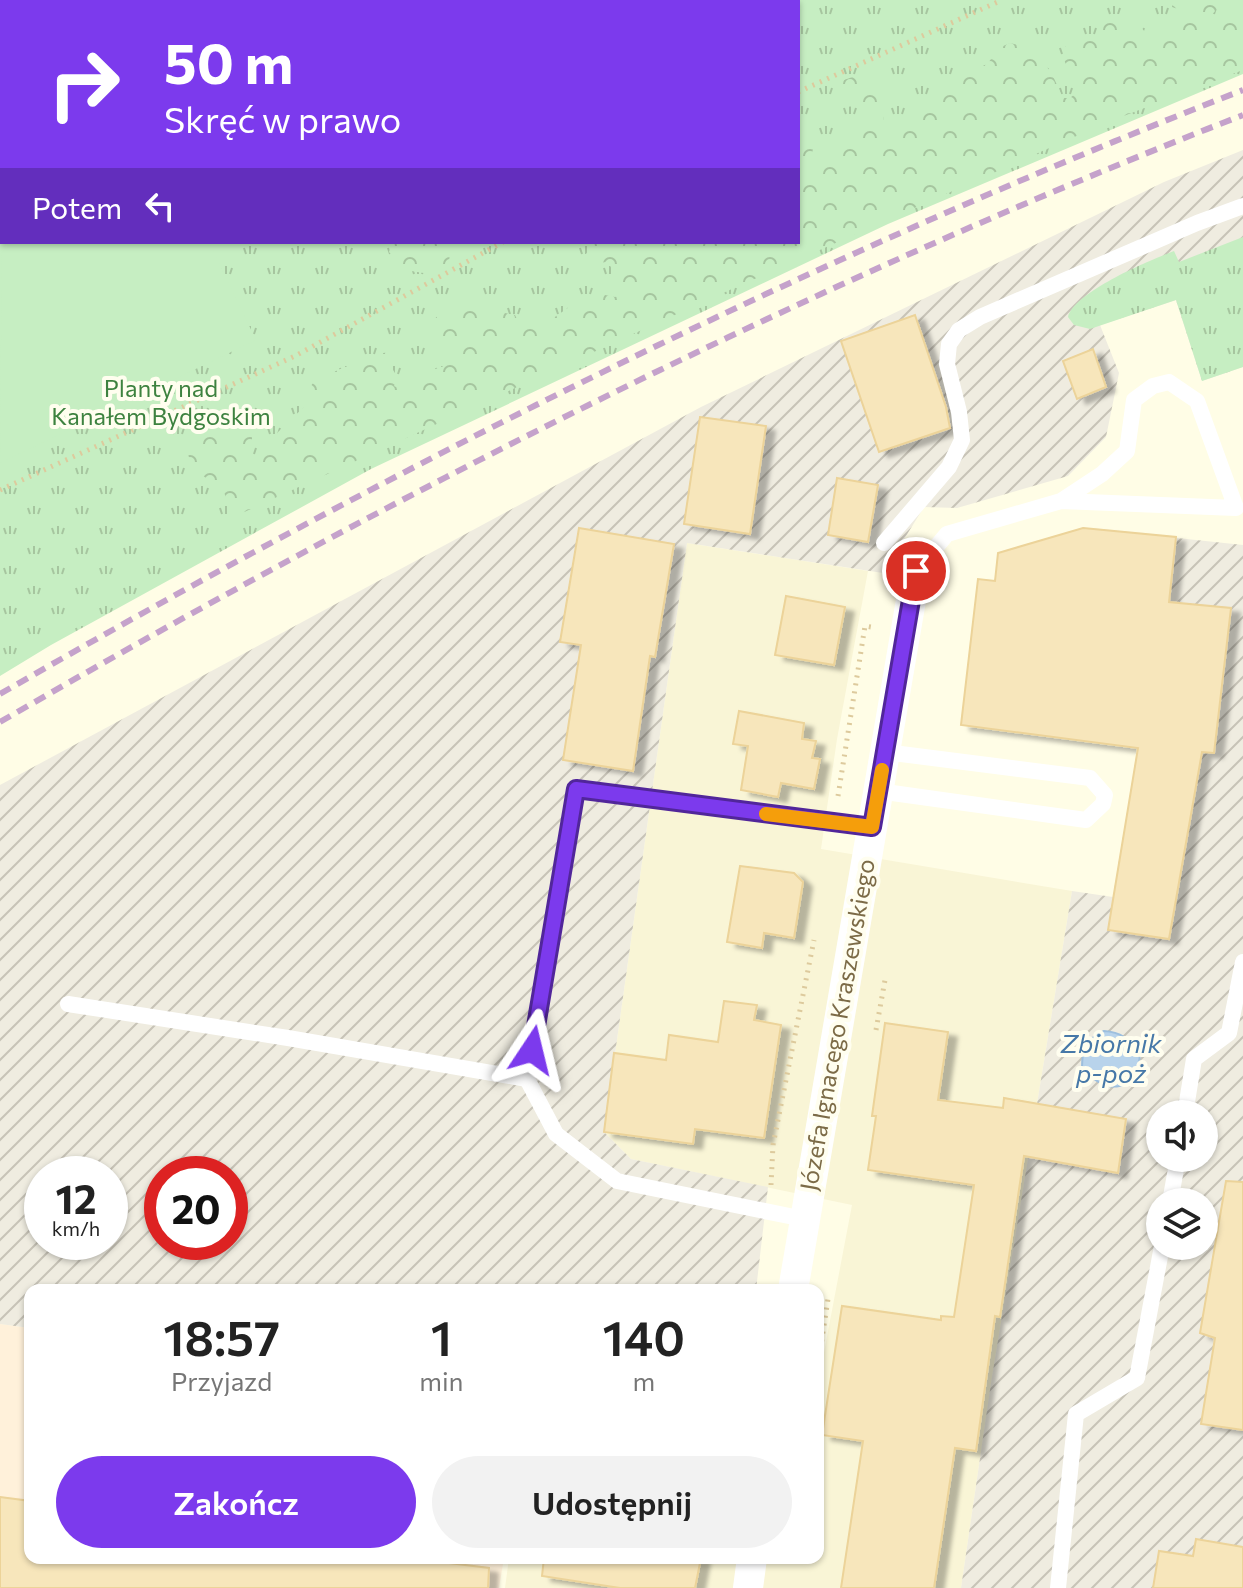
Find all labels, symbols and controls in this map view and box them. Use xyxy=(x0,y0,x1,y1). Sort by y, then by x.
text: 50 m xyxy=(164,27,293,96)
icon: right xyxy=(32,32,136,136)
text: Skręć w prawo xyxy=(164,96,401,140)
icon: left xyxy=(138,184,182,228)
text: Potem xyxy=(32,188,122,225)
park label: Planty nad Kanałem Bydgoskim xyxy=(51,373,271,430)
pin xyxy=(882,537,950,605)
icon: arrive xyxy=(894,549,938,593)
street label: Józefa Ignacego Kraszewskiego xyxy=(793,857,880,1193)
position arrow xyxy=(490,1008,574,1092)
water label: Zbiornik p-poż xyxy=(1059,1027,1162,1088)
map controls xyxy=(1146,1100,1218,1260)
button: sound xyxy=(1146,1100,1218,1172)
speed limit sign: 20 xyxy=(144,1156,248,1260)
text: 12 xyxy=(56,1173,96,1222)
button: layers xyxy=(1146,1188,1218,1260)
text: km/h xyxy=(52,1216,100,1240)
text: 18:57 xyxy=(163,1307,280,1366)
text: 1 xyxy=(431,1307,452,1366)
text: 140 xyxy=(603,1307,685,1366)
text: Przyjazd xyxy=(171,1365,272,1396)
text: min xyxy=(419,1365,463,1396)
text: m xyxy=(632,1365,655,1396)
button: Zakończ xyxy=(56,1456,416,1548)
button: Udostępnij xyxy=(432,1456,792,1548)

